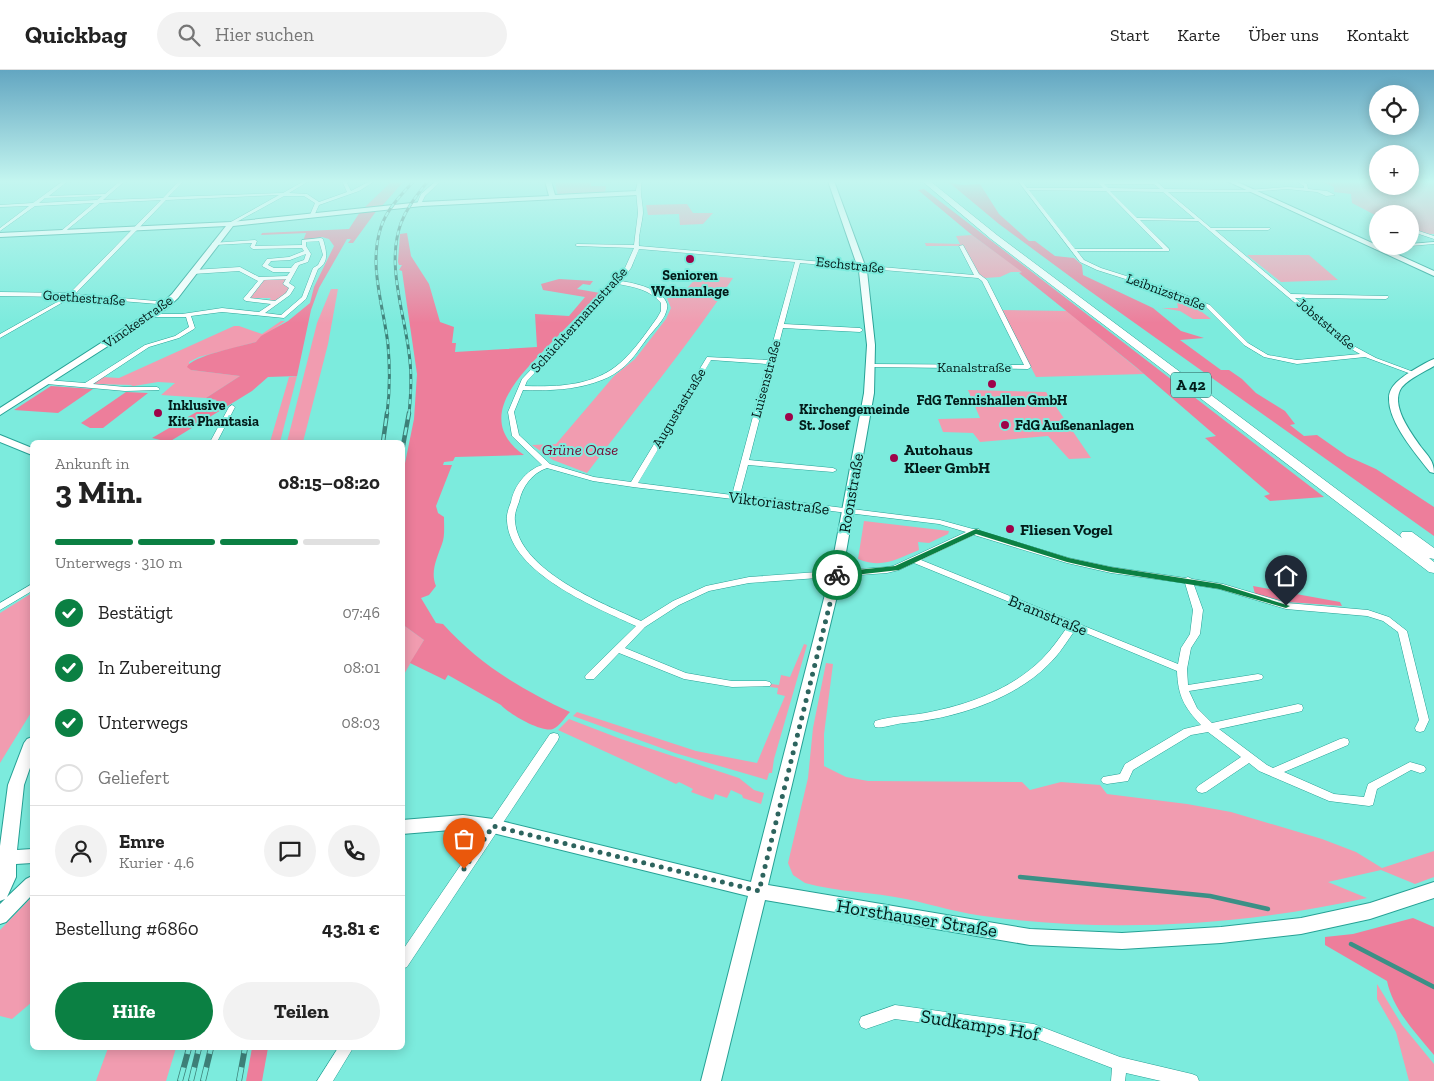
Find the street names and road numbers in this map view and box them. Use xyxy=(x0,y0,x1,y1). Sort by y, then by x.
street label: Eschstraße xyxy=(815,253,885,277)
street label: Schüchtermannstraße xyxy=(527,263,631,376)
street label: Leibnizstraße xyxy=(1124,270,1209,314)
street label: Goethestraße xyxy=(42,287,126,309)
street label: Vinckestraße xyxy=(99,292,176,353)
street label: Jobststraße xyxy=(1293,294,1359,354)
street label: Luisenstraße xyxy=(747,338,785,420)
street label: Kanalstraße xyxy=(937,359,1011,376)
street label: Augustastraße xyxy=(649,365,710,451)
road number: A 42 xyxy=(1171,372,1211,398)
street label: Roonstraße xyxy=(835,452,867,534)
street label: Viktoriastraße xyxy=(727,487,830,519)
street label: Bramstraße xyxy=(1006,591,1090,639)
street label: Horsthauser Straße xyxy=(835,894,999,942)
street label: Sudkamps Hof xyxy=(919,1004,1043,1046)

